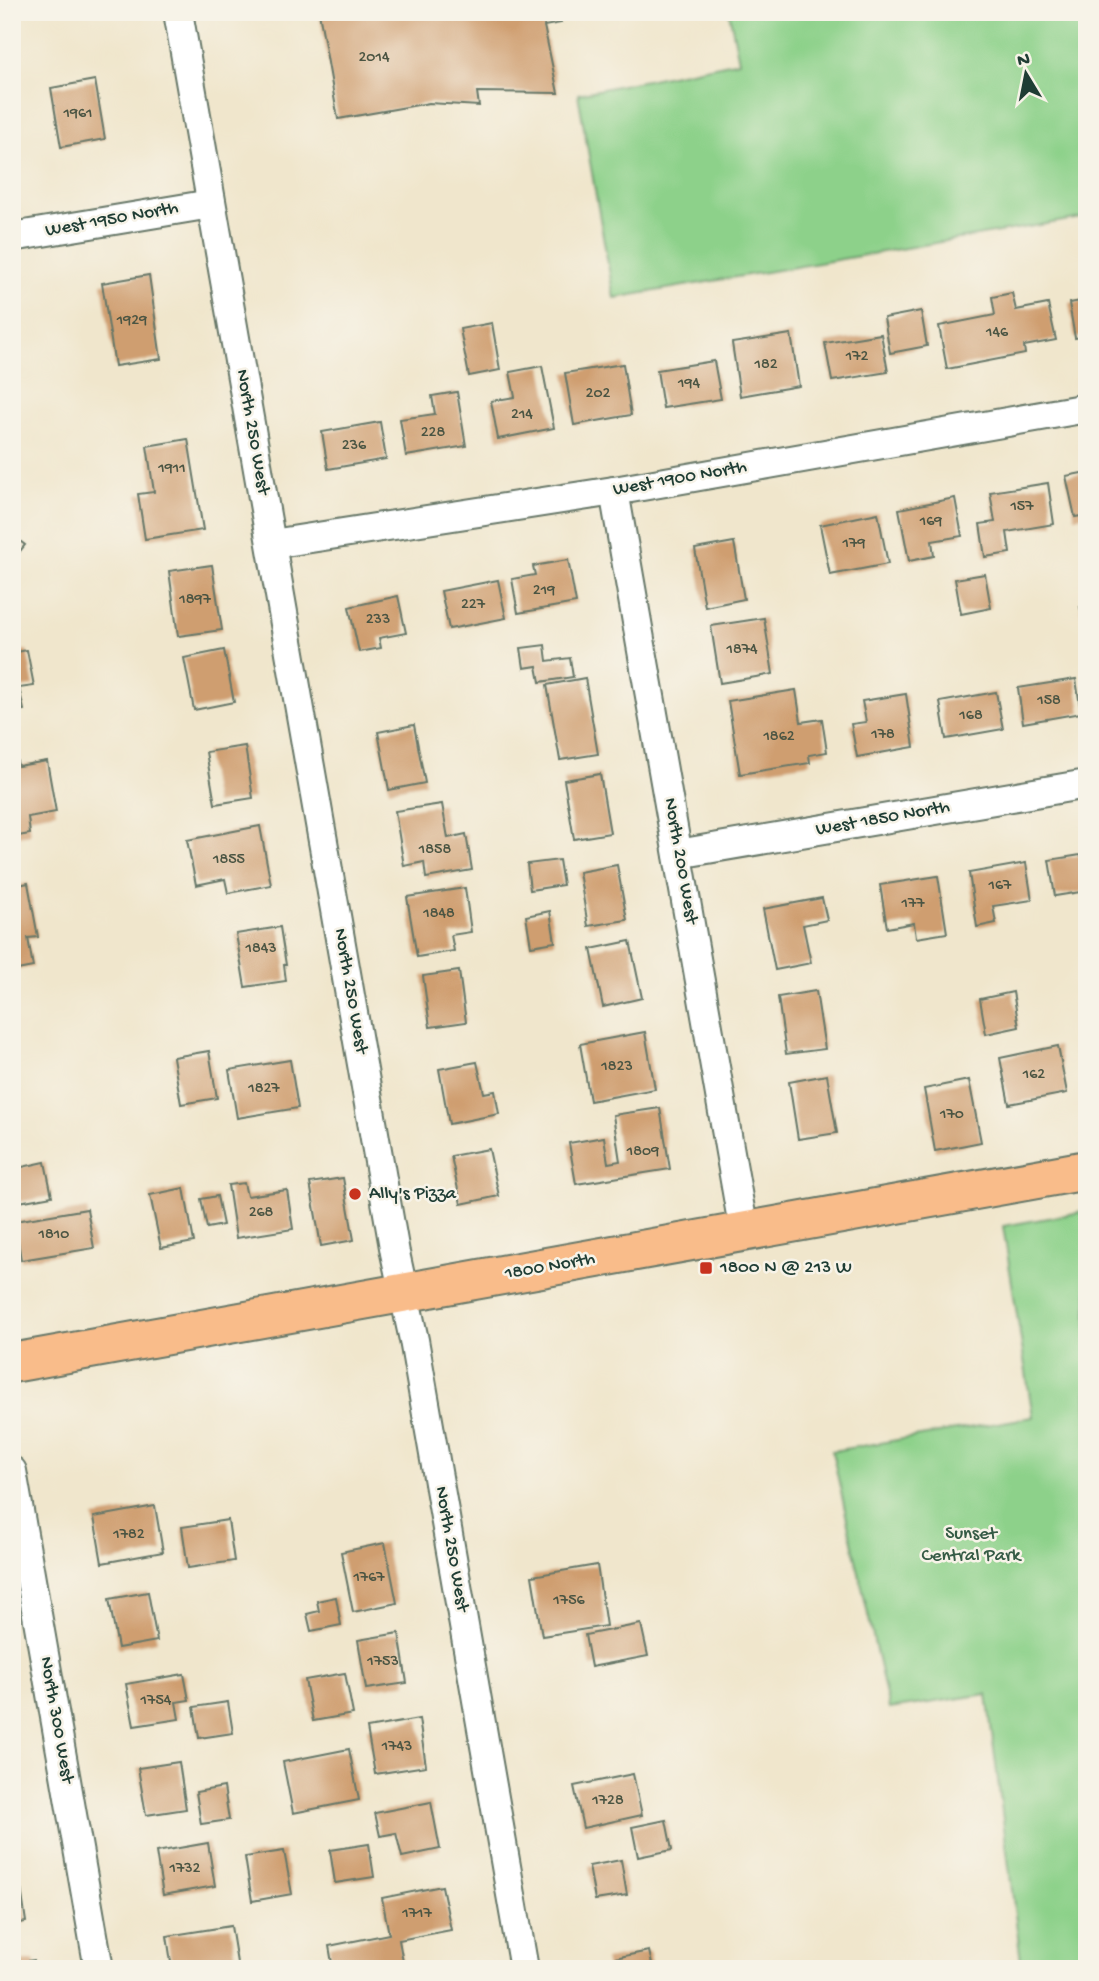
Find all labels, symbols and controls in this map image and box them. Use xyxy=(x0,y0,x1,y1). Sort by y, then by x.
north arrow xyxy=(990,38,1060,108)
text: N xyxy=(1016,48,1032,73)
house number: 2014 xyxy=(359,49,390,68)
house number: 1961 xyxy=(62,105,93,124)
street label: West 1950 North xyxy=(44,197,180,243)
house number: 1929 xyxy=(116,312,147,331)
house number: 146 xyxy=(985,324,1009,343)
house number: 172 xyxy=(845,348,868,367)
house number: 182 xyxy=(753,356,778,375)
street label: North 250 West xyxy=(230,368,275,499)
house number: 194 xyxy=(677,375,700,394)
house number: 202 xyxy=(586,385,611,404)
house number: 214 xyxy=(511,406,533,425)
house number: 228 xyxy=(421,424,445,443)
house number: 236 xyxy=(342,437,367,456)
street label: West 1900 North xyxy=(611,456,749,502)
house number: 1911 xyxy=(157,460,186,479)
house number: 157 xyxy=(1009,498,1034,517)
house number: 169 xyxy=(919,513,942,532)
house number: 179 xyxy=(842,535,865,554)
house number: 219 xyxy=(533,582,555,601)
house number: 1897 xyxy=(178,591,211,610)
house number: 227 xyxy=(461,596,486,615)
house number: 233 xyxy=(366,611,390,630)
house number: 1874 xyxy=(725,641,758,660)
house number: 158 xyxy=(1036,692,1061,711)
house number: 168 xyxy=(958,707,983,726)
house number: 178 xyxy=(870,726,895,745)
house number: 1862 xyxy=(762,728,795,747)
street label: North 200 West xyxy=(658,796,703,928)
street label: West 1850 North xyxy=(814,796,952,842)
house number: 1858 xyxy=(418,841,451,860)
house number: 1855 xyxy=(212,851,245,870)
house number: 167 xyxy=(988,877,1012,896)
house number: 177 xyxy=(900,895,925,914)
house number: 1848 xyxy=(422,905,455,924)
street label: North 250 West xyxy=(328,927,373,1058)
house number: 1843 xyxy=(244,940,277,959)
house number: 1823 xyxy=(600,1058,633,1077)
house number: 162 xyxy=(1022,1066,1045,1085)
house number: 1827 xyxy=(247,1080,280,1099)
house number: 170 xyxy=(939,1106,964,1125)
house number: 1809 xyxy=(626,1143,659,1162)
place label: Ally's Pizza xyxy=(369,1183,458,1206)
marker: Ally's Pizza xyxy=(347,1186,363,1202)
house number: 268 xyxy=(249,1204,274,1223)
house number: 1810 xyxy=(38,1226,69,1245)
street label: 1800 North xyxy=(502,1248,597,1286)
place label: 1800 N @ 213 W xyxy=(719,1257,852,1280)
marker: 1800 N @ 213 W xyxy=(698,1260,714,1276)
street label: North 250 West xyxy=(429,1485,474,1616)
park label: Sunset Central Park xyxy=(921,1523,1022,1568)
house number: 1782 xyxy=(112,1526,145,1545)
house number: 1767 xyxy=(352,1569,385,1588)
house number: 1756 xyxy=(552,1592,586,1611)
house number: 1753 xyxy=(366,1653,399,1672)
street label: North 300 West xyxy=(34,1655,79,1787)
house number: 1754 xyxy=(140,1692,172,1711)
house number: 1743 xyxy=(381,1738,412,1757)
house number: 1728 xyxy=(591,1792,624,1811)
house number: 1732 xyxy=(169,1860,201,1879)
house number: 1717 xyxy=(401,1905,432,1924)

